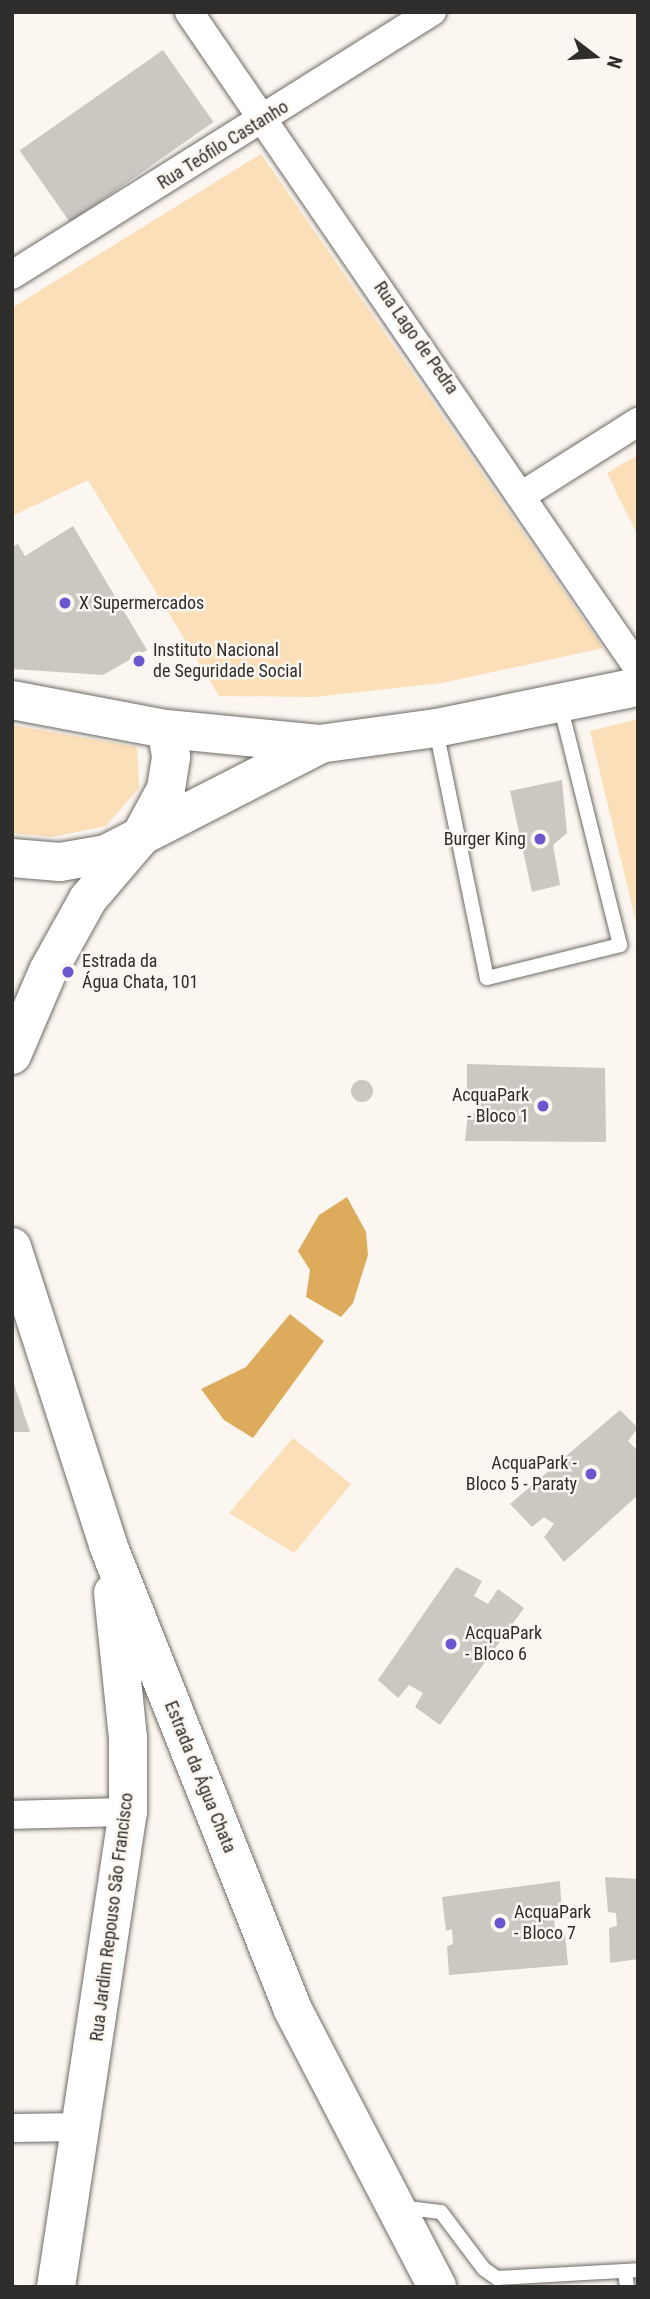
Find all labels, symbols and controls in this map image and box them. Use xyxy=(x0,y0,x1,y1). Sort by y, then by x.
north arrow xyxy=(559,21,629,91)
text: N xyxy=(602,53,627,71)
street label: Rua Teófilo Castanho xyxy=(153,96,293,194)
street label: Rua Lago de Pedra xyxy=(369,277,463,399)
place label: X Supermercados xyxy=(79,592,204,614)
marker: X Supermercados xyxy=(57,595,73,611)
place label: Instituto Nacional de Seguridade Social xyxy=(153,640,302,682)
marker: Instituto Nacional de Seguridade Social xyxy=(131,653,147,669)
place label: Burger King xyxy=(444,828,526,850)
marker: Burger King xyxy=(532,831,548,847)
place label: Estrada da Água Chata, 101 xyxy=(82,951,199,993)
marker: Estrada da Água Chata, 101 xyxy=(60,964,76,980)
place label: AcquaPark - Bloco 1 xyxy=(452,1085,529,1128)
marker: AcquaPark - Bloco 1 xyxy=(535,1098,551,1114)
place label: AcquaPark - Bloco 5 - Paraty xyxy=(466,1453,577,1496)
marker: AcquaPark - Bloco 5 - Paraty xyxy=(583,1466,599,1482)
place label: AcquaPark - Bloco 6 xyxy=(465,1623,542,1666)
marker: AcquaPark - Bloco 6 xyxy=(443,1636,459,1652)
street label: Estrada da Água Chata xyxy=(160,1698,240,1856)
street label: Rua Jardim Repouso São Francisco xyxy=(86,1791,138,2043)
place label: AcquaPark - Bloco 7 xyxy=(514,1902,591,1944)
marker: AcquaPark - Bloco 7 xyxy=(492,1915,508,1931)

